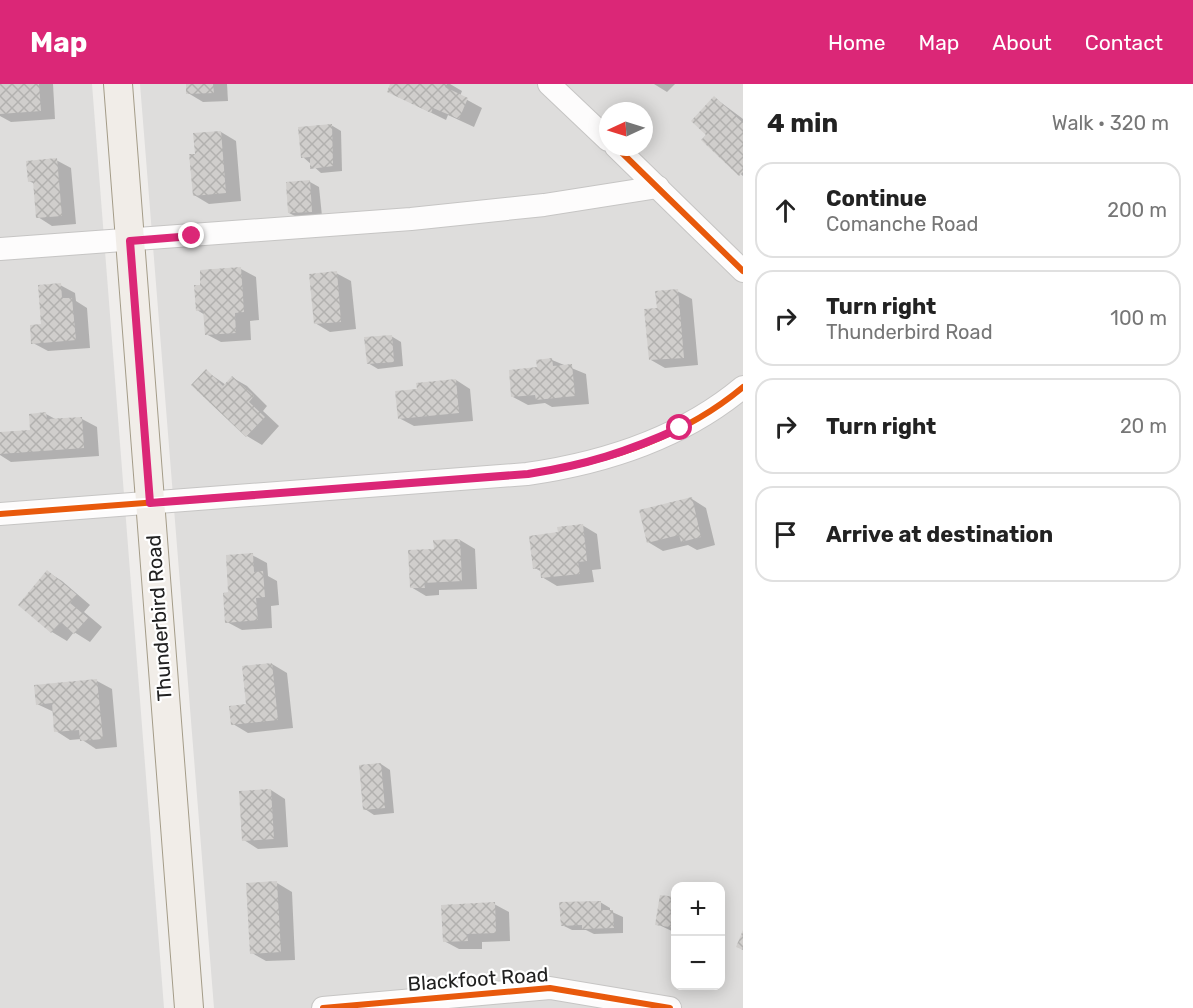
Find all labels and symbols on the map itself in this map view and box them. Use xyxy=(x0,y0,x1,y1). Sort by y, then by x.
north arrow xyxy=(599,102,653,156)
route end xyxy=(178,222,204,248)
route start xyxy=(666,414,692,440)
street label: Thunderbird Road xyxy=(141,534,177,702)
street label: Blackfoot Road xyxy=(407,962,549,996)

